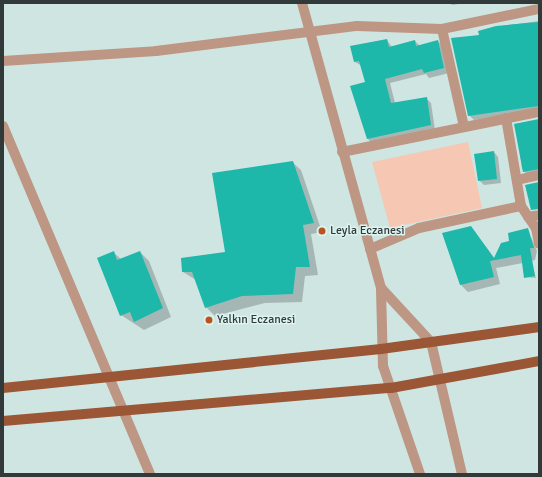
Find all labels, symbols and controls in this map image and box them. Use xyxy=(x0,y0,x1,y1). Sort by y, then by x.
place label: Leyla Eczanesi xyxy=(330,224,405,238)
marker: Leyla Eczanesi xyxy=(317,226,327,236)
place label: Yalkın Eczanesi xyxy=(217,313,295,327)
marker: Yalkın Eczanesi xyxy=(204,315,214,325)

